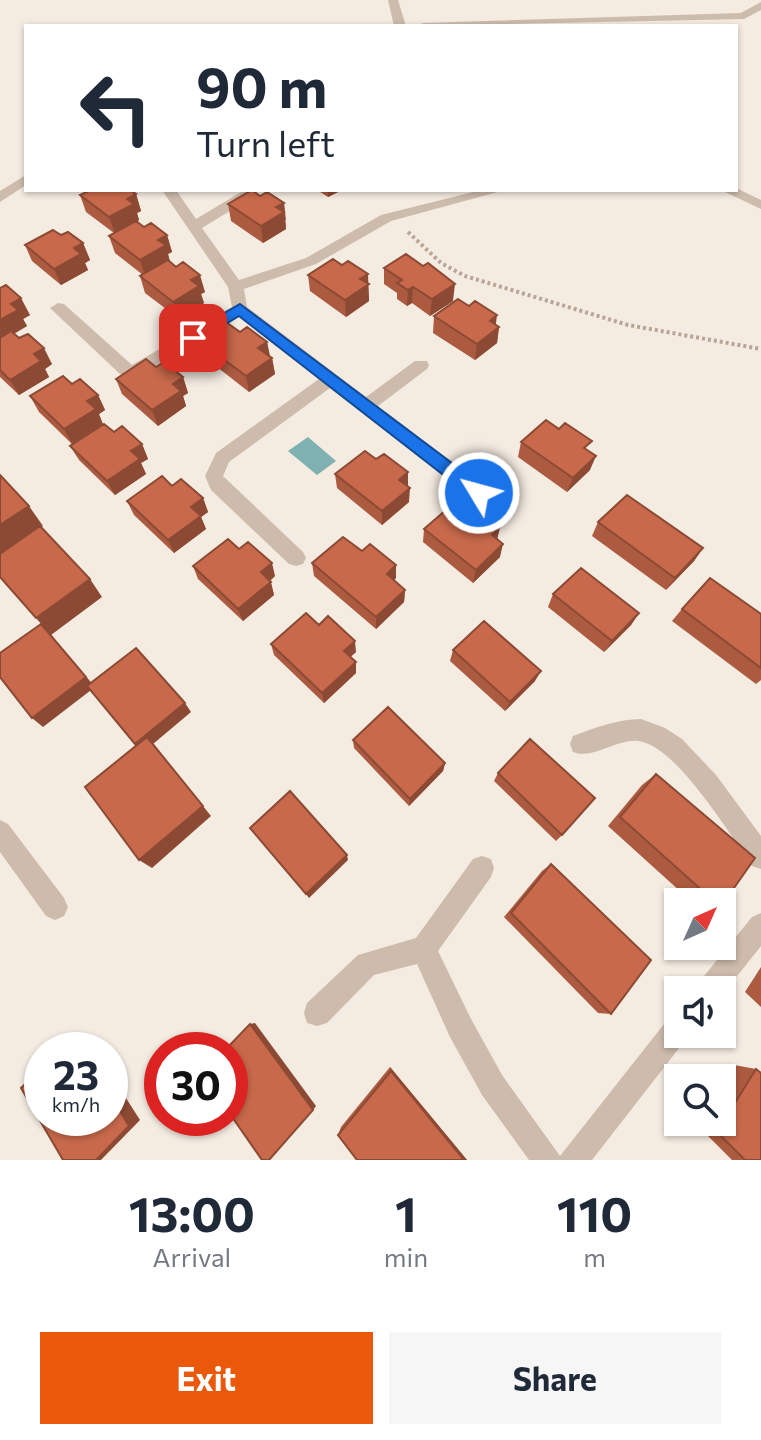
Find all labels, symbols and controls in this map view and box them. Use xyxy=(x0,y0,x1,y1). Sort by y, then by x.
text: 90 m xyxy=(196,51,327,120)
icon: left xyxy=(64,56,168,160)
text: Turn left xyxy=(196,120,335,164)
pin xyxy=(159,304,227,372)
icon: arrive xyxy=(171,316,215,360)
position arrow xyxy=(437,451,521,535)
north arrow xyxy=(664,888,736,960)
map controls xyxy=(664,888,736,1136)
button: sound xyxy=(664,976,736,1048)
speed limit sign: 30 xyxy=(144,1032,248,1136)
text: 23 xyxy=(53,1049,99,1098)
button: search xyxy=(664,1064,736,1136)
text: km/h xyxy=(52,1092,100,1116)
text: 13:00 xyxy=(129,1183,255,1242)
text: 1 xyxy=(395,1183,417,1242)
text: 110 xyxy=(557,1183,632,1242)
text: Arrival xyxy=(153,1241,231,1272)
text: min xyxy=(384,1241,428,1272)
text: m xyxy=(583,1241,606,1272)
button: Exit xyxy=(40,1332,373,1424)
button: Share xyxy=(389,1332,721,1424)

